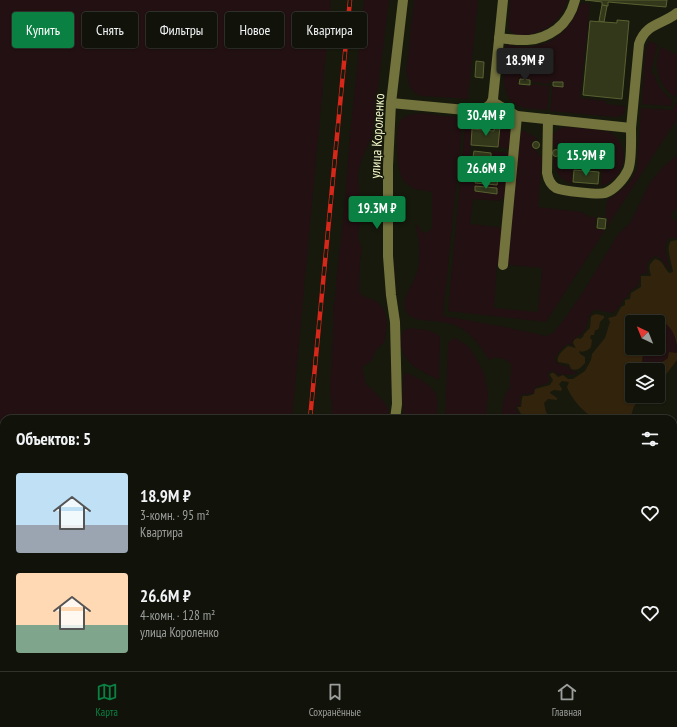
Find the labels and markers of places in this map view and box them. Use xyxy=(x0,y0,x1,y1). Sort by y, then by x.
pin: 18.9M ₽ xyxy=(488,48,562,82)
pin: 30.4M ₽ xyxy=(449,103,523,137)
pin: 15.9M ₽ xyxy=(549,143,623,177)
pin: 26.6M ₽ xyxy=(449,156,523,190)
pin: 19.3M ₽ xyxy=(340,196,414,230)

